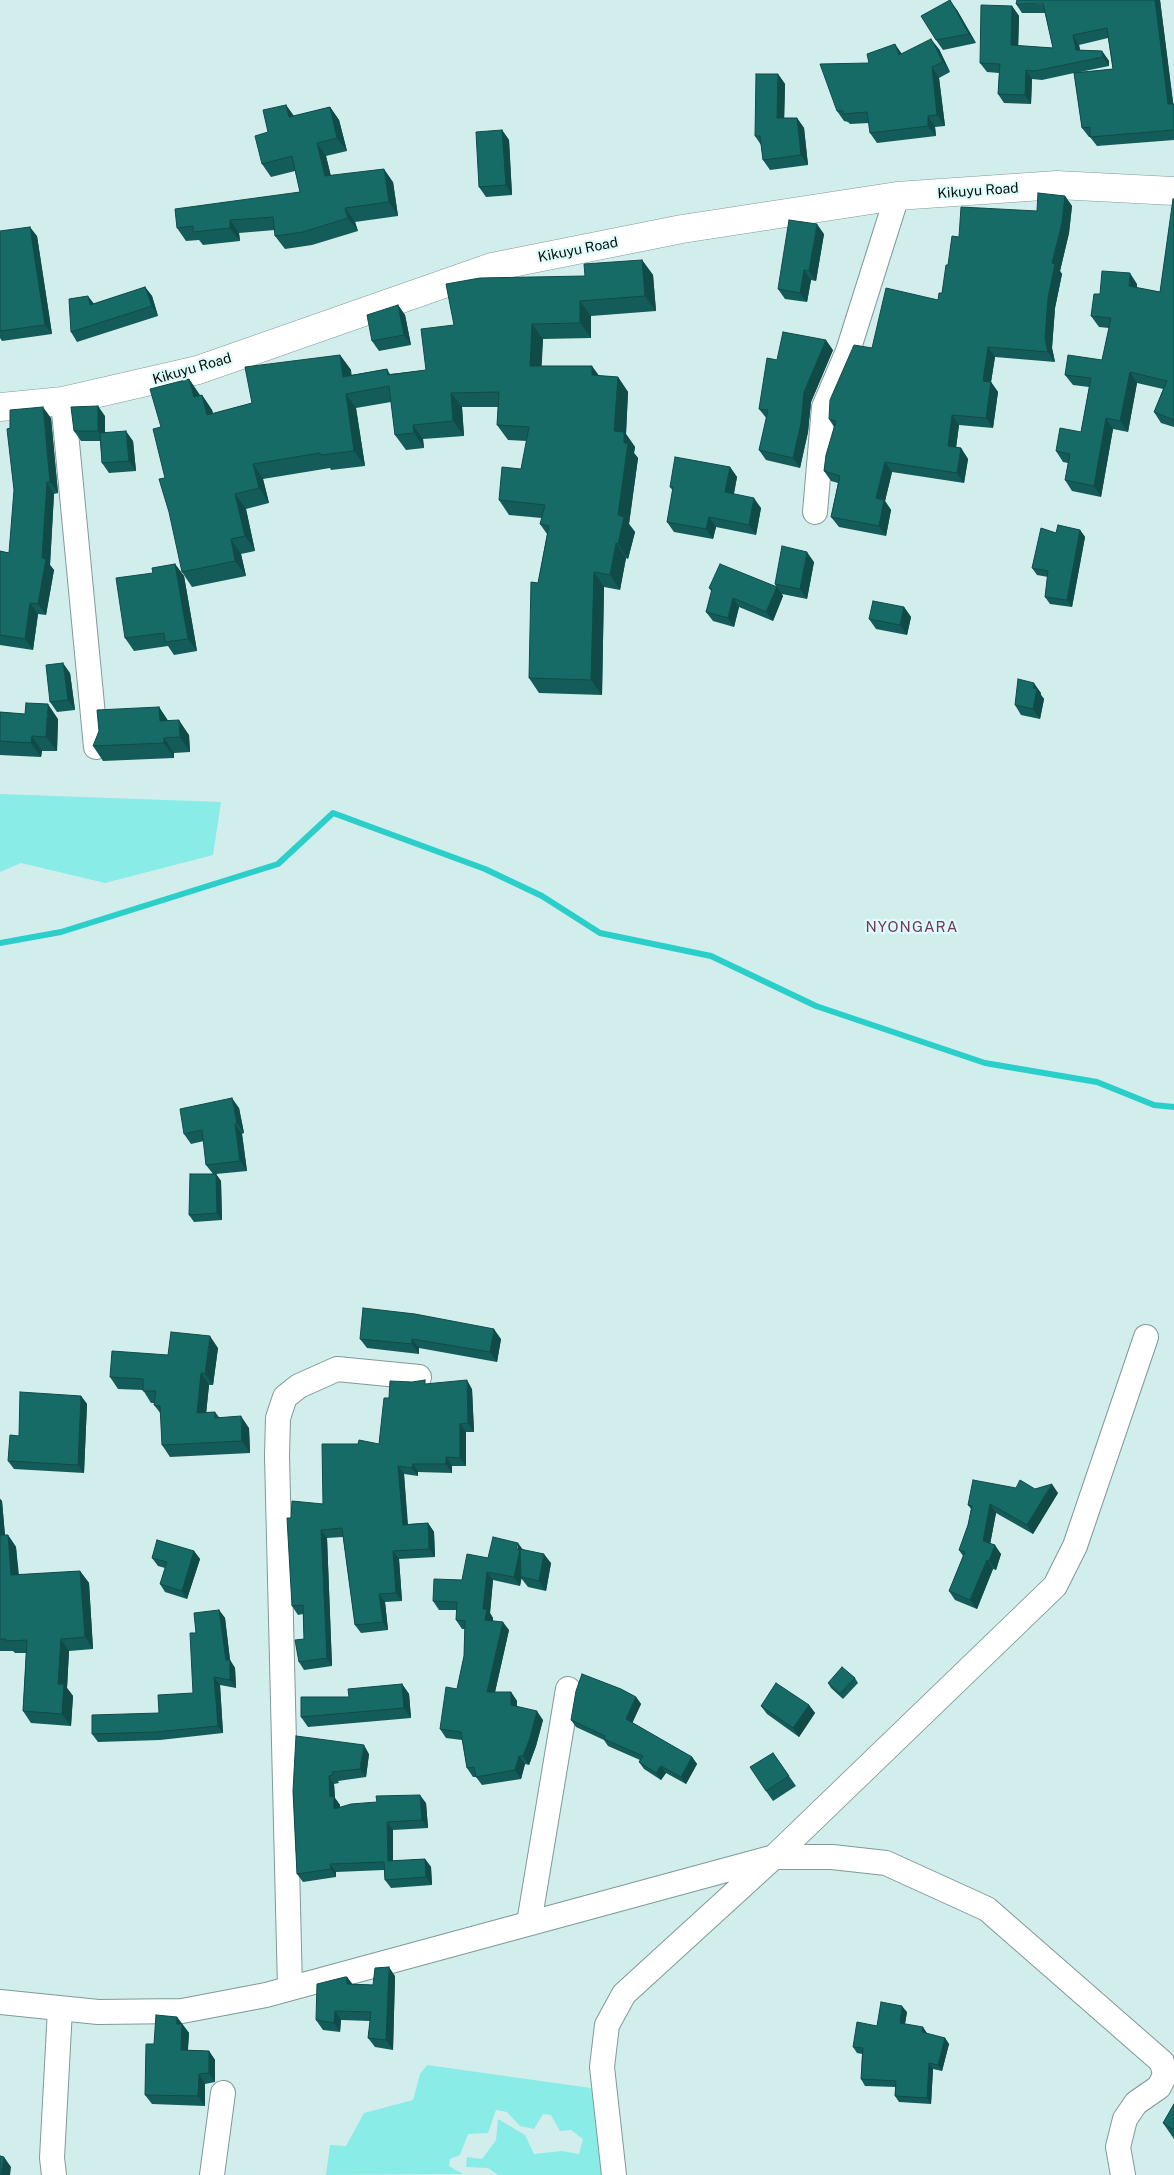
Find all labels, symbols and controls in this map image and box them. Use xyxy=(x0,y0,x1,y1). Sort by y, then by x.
street label: Kikuyu Road xyxy=(937,180,1019,202)
street label: Kikuyu Road xyxy=(537,234,619,266)
street label: Kikuyu Road xyxy=(151,350,233,388)
district label: NYONGARA xyxy=(865,918,959,936)

